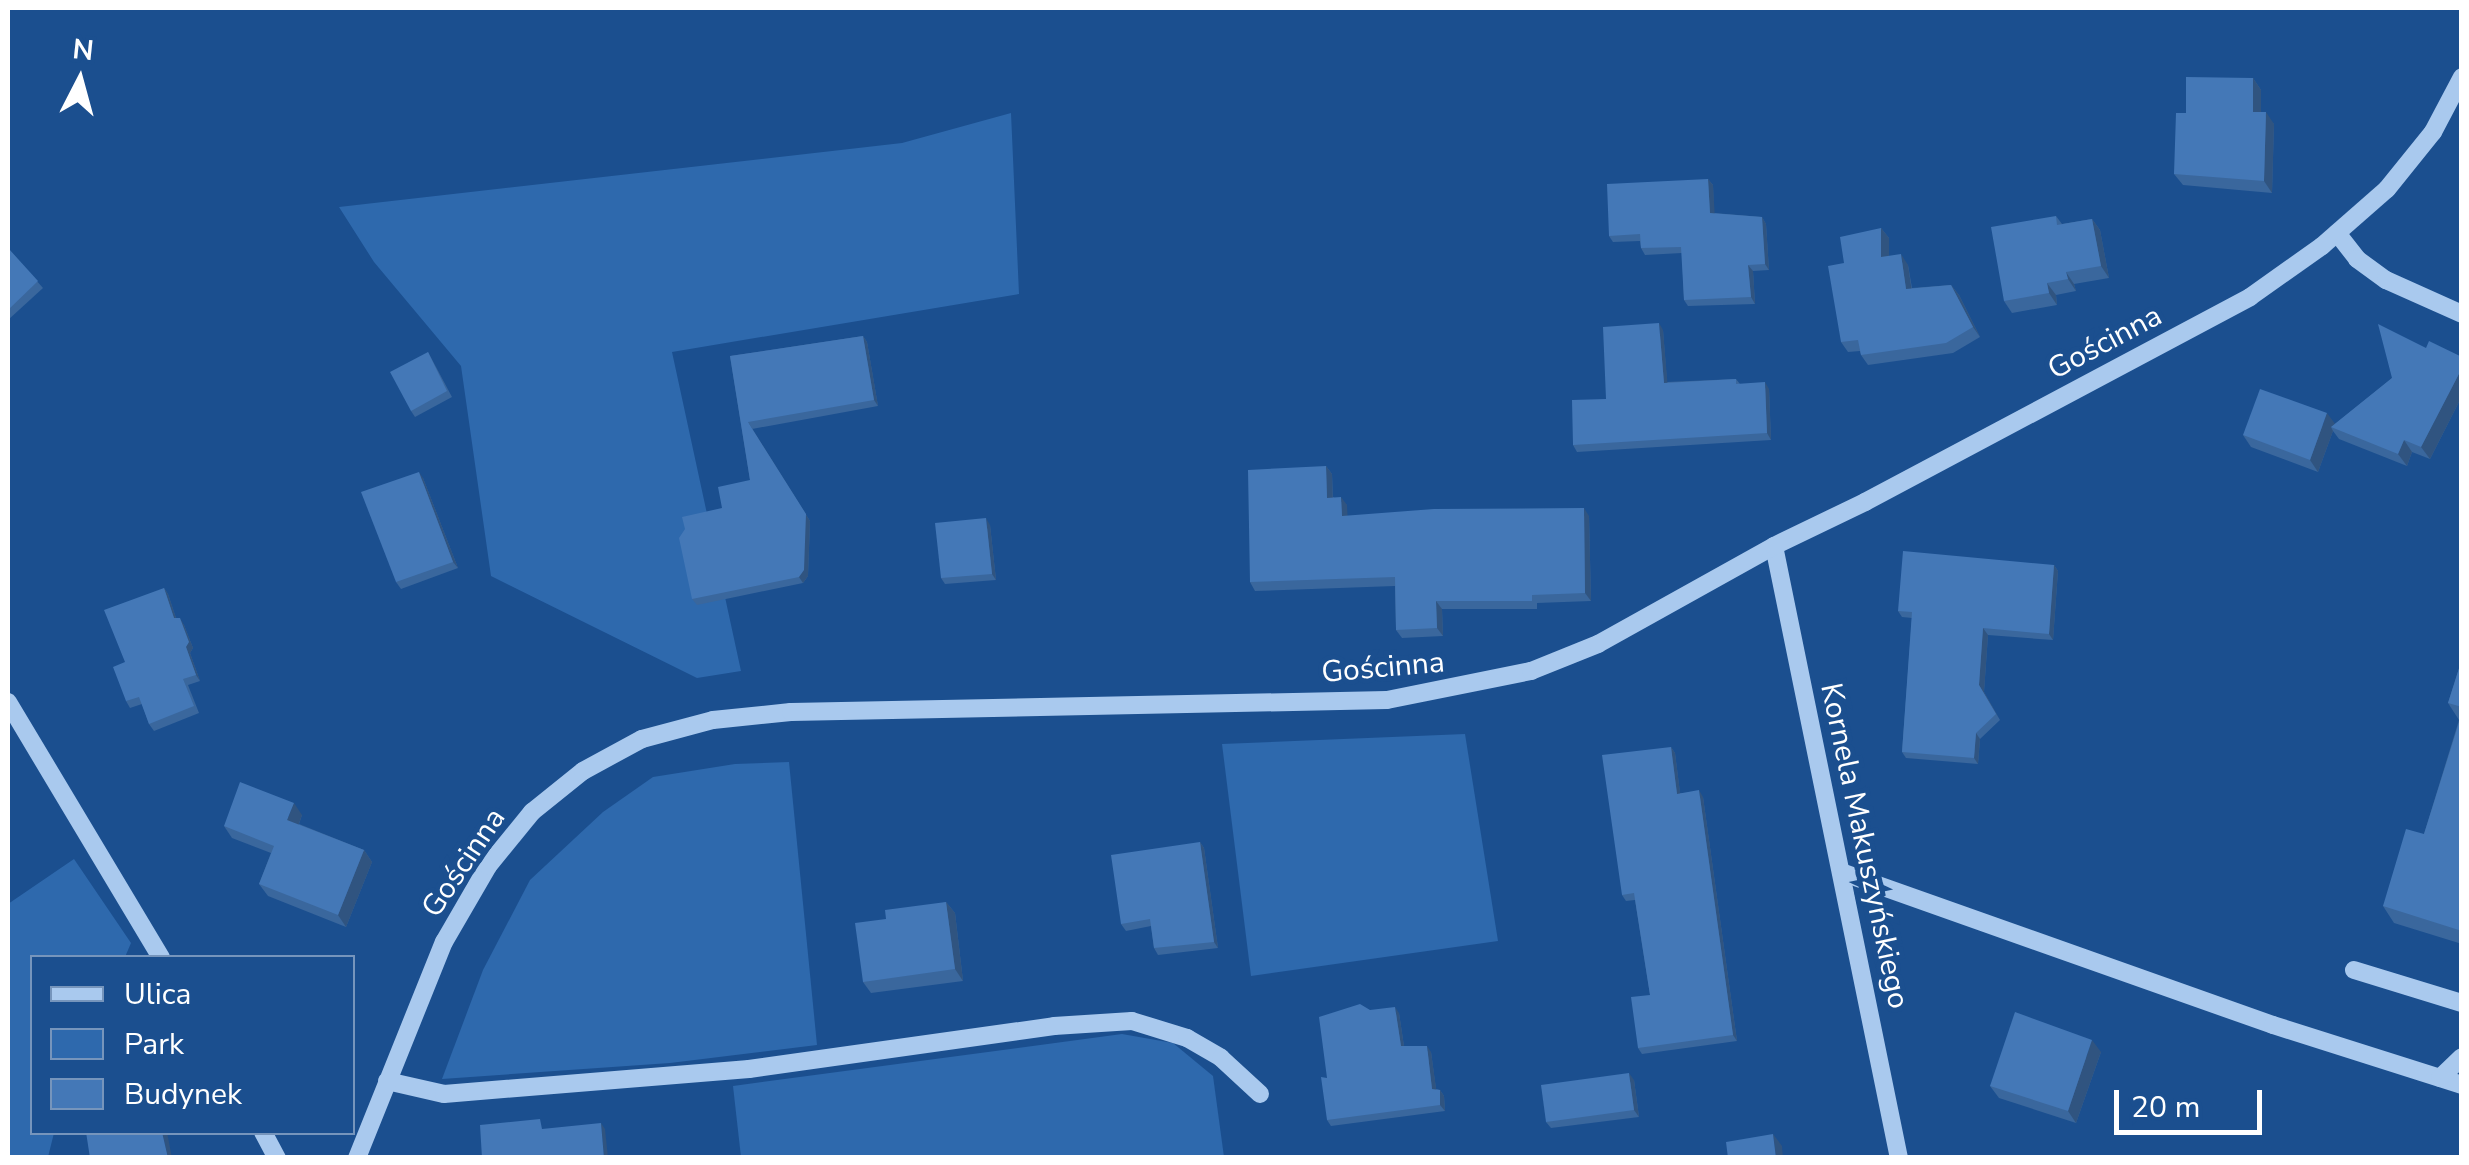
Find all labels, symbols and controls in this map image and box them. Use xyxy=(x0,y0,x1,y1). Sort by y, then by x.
north arrow xyxy=(30,30,130,130)
text: N xyxy=(71,30,96,70)
street label: Gościnna xyxy=(2042,298,2168,388)
street label: Gościnna xyxy=(1320,645,1446,691)
street label: Kornela Makuszyńskiego xyxy=(1812,680,1916,1012)
street label: Gościnna xyxy=(414,802,514,924)
legend xyxy=(30,955,355,1135)
text: Ulica xyxy=(124,974,191,1015)
text: Park xyxy=(124,1024,184,1065)
scale bar xyxy=(2119,1070,2266,1132)
text: Budynek xyxy=(124,1074,242,1115)
text: 20 m xyxy=(2131,1087,2200,1128)

